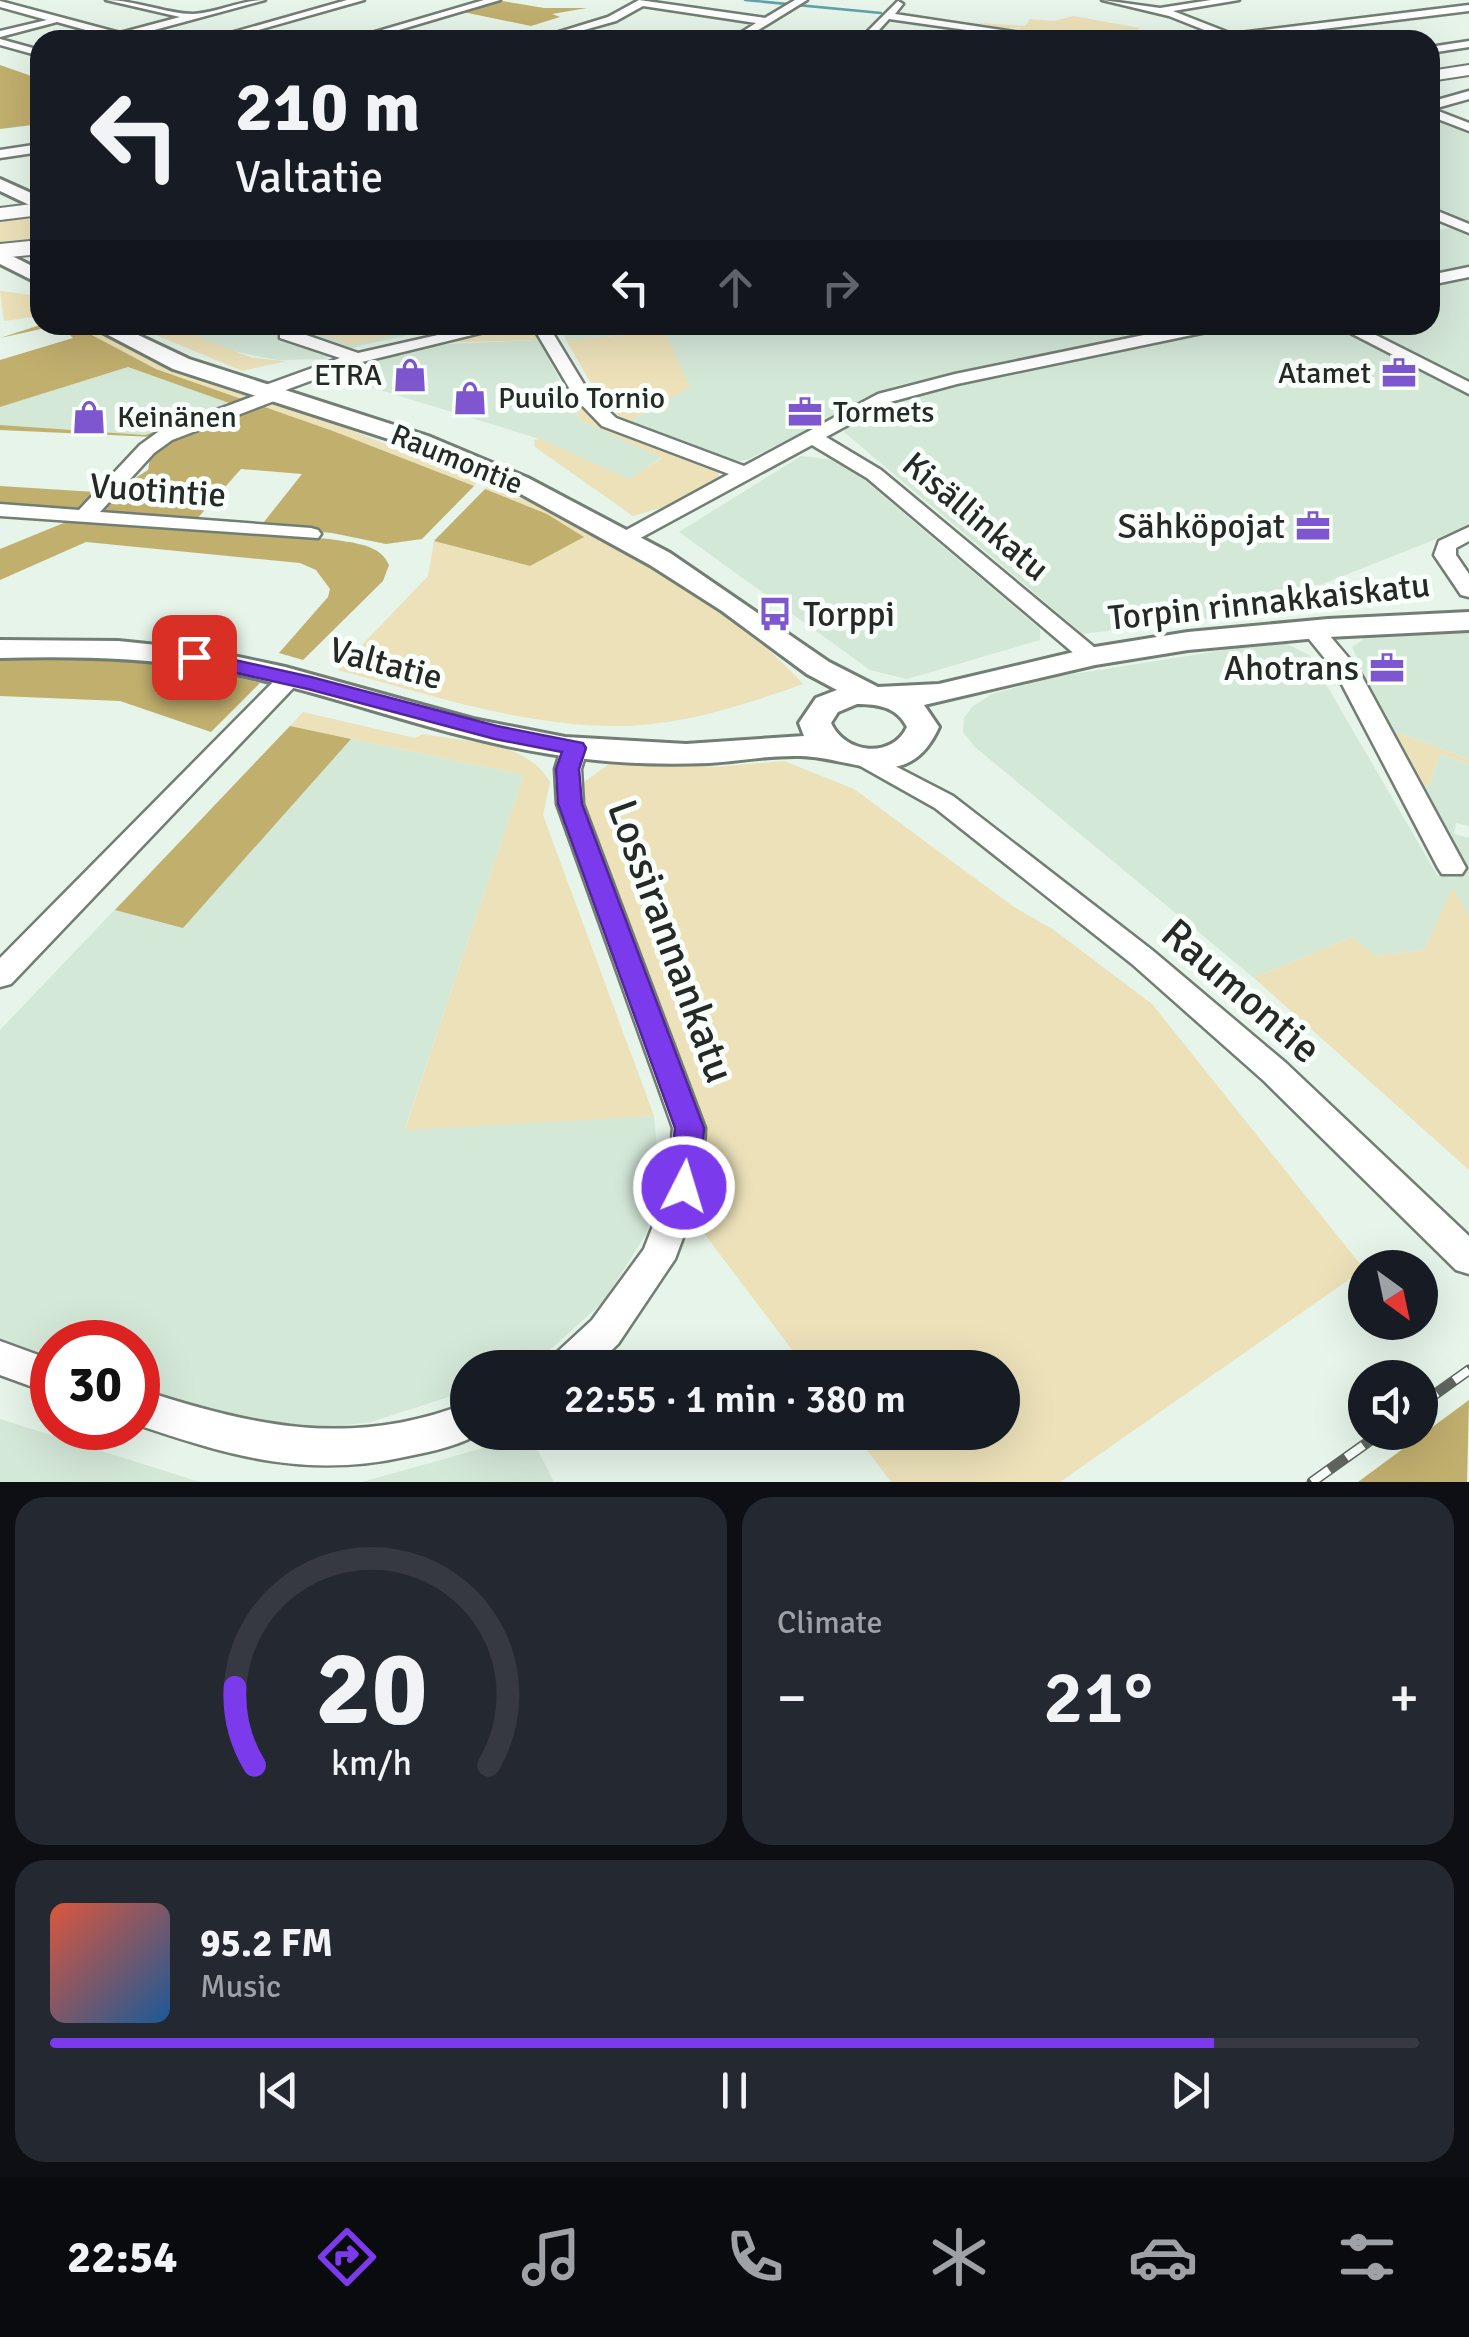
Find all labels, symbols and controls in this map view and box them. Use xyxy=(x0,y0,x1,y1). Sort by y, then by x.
text: 210 m xyxy=(235,64,420,150)
icon: left xyxy=(70,70,200,200)
text: Valtatie xyxy=(235,150,383,205)
icon: left xyxy=(603,260,658,315)
icon: ahead xyxy=(708,260,763,315)
icon: right xyxy=(813,260,868,315)
office icon: Atamet xyxy=(1380,354,1418,392)
place label: Atamet xyxy=(1278,355,1371,392)
shop icon: ETRA xyxy=(391,356,429,394)
place label: ETRA xyxy=(314,357,382,394)
shop icon: Puuilo Tornio xyxy=(451,379,489,417)
place label: Puuilo Tornio xyxy=(498,380,665,417)
office icon: Tormets xyxy=(786,393,824,431)
place label: Tormets xyxy=(833,394,934,431)
shop icon: Keinänen xyxy=(70,398,108,436)
place label: Keinänen xyxy=(117,399,237,436)
street label: Raumontie xyxy=(385,416,528,503)
street label: Kisällinkatu xyxy=(894,443,1058,590)
street label: Vuotintie xyxy=(88,464,228,517)
place label: Sähköpojat xyxy=(1118,505,1285,548)
office icon: Sähköpojat xyxy=(1294,507,1332,545)
street label: Torpin rinnakkaiskatu xyxy=(1106,563,1432,640)
place label: Torppi xyxy=(803,593,895,636)
bus stop icon: Torppi xyxy=(756,595,794,633)
pin xyxy=(152,615,237,700)
street label: Valtatie xyxy=(325,628,447,699)
icon: arrive xyxy=(167,630,222,685)
place label: Ahotrans xyxy=(1224,647,1359,690)
office icon: Ahotrans xyxy=(1368,649,1406,687)
street label: Lossirannankatu xyxy=(596,793,745,1090)
street label: Raumontie xyxy=(1151,908,1331,1074)
position arrow xyxy=(632,1135,736,1239)
north arrow xyxy=(1348,1250,1438,1340)
map controls xyxy=(1348,1250,1438,1450)
speed limit sign: 30 xyxy=(30,1320,160,1450)
button: sound xyxy=(1348,1360,1438,1450)
text: 22:55 · 1 min · 380 m xyxy=(564,1376,906,1423)
text: Climate xyxy=(777,1603,883,1642)
text: 20 xyxy=(315,1625,427,1753)
text: 21° xyxy=(1043,1651,1153,1744)
text: − xyxy=(777,1664,807,1732)
text: + xyxy=(1389,1664,1419,1732)
text: km/h xyxy=(331,1741,411,1785)
text: 95.2 FM xyxy=(200,1920,333,1967)
text: Music xyxy=(200,1967,281,2006)
icon: previous xyxy=(251,2063,306,2118)
icon: pause xyxy=(707,2063,762,2118)
icon: next xyxy=(1163,2063,1218,2118)
icon: directions xyxy=(312,2222,382,2292)
icon: music xyxy=(516,2222,586,2292)
icon: phone xyxy=(720,2222,790,2292)
icon: climate xyxy=(924,2222,994,2292)
icon: car xyxy=(1128,2222,1198,2292)
icon: filters xyxy=(1332,2222,1402,2292)
text: 22:54 xyxy=(67,2230,177,2285)

